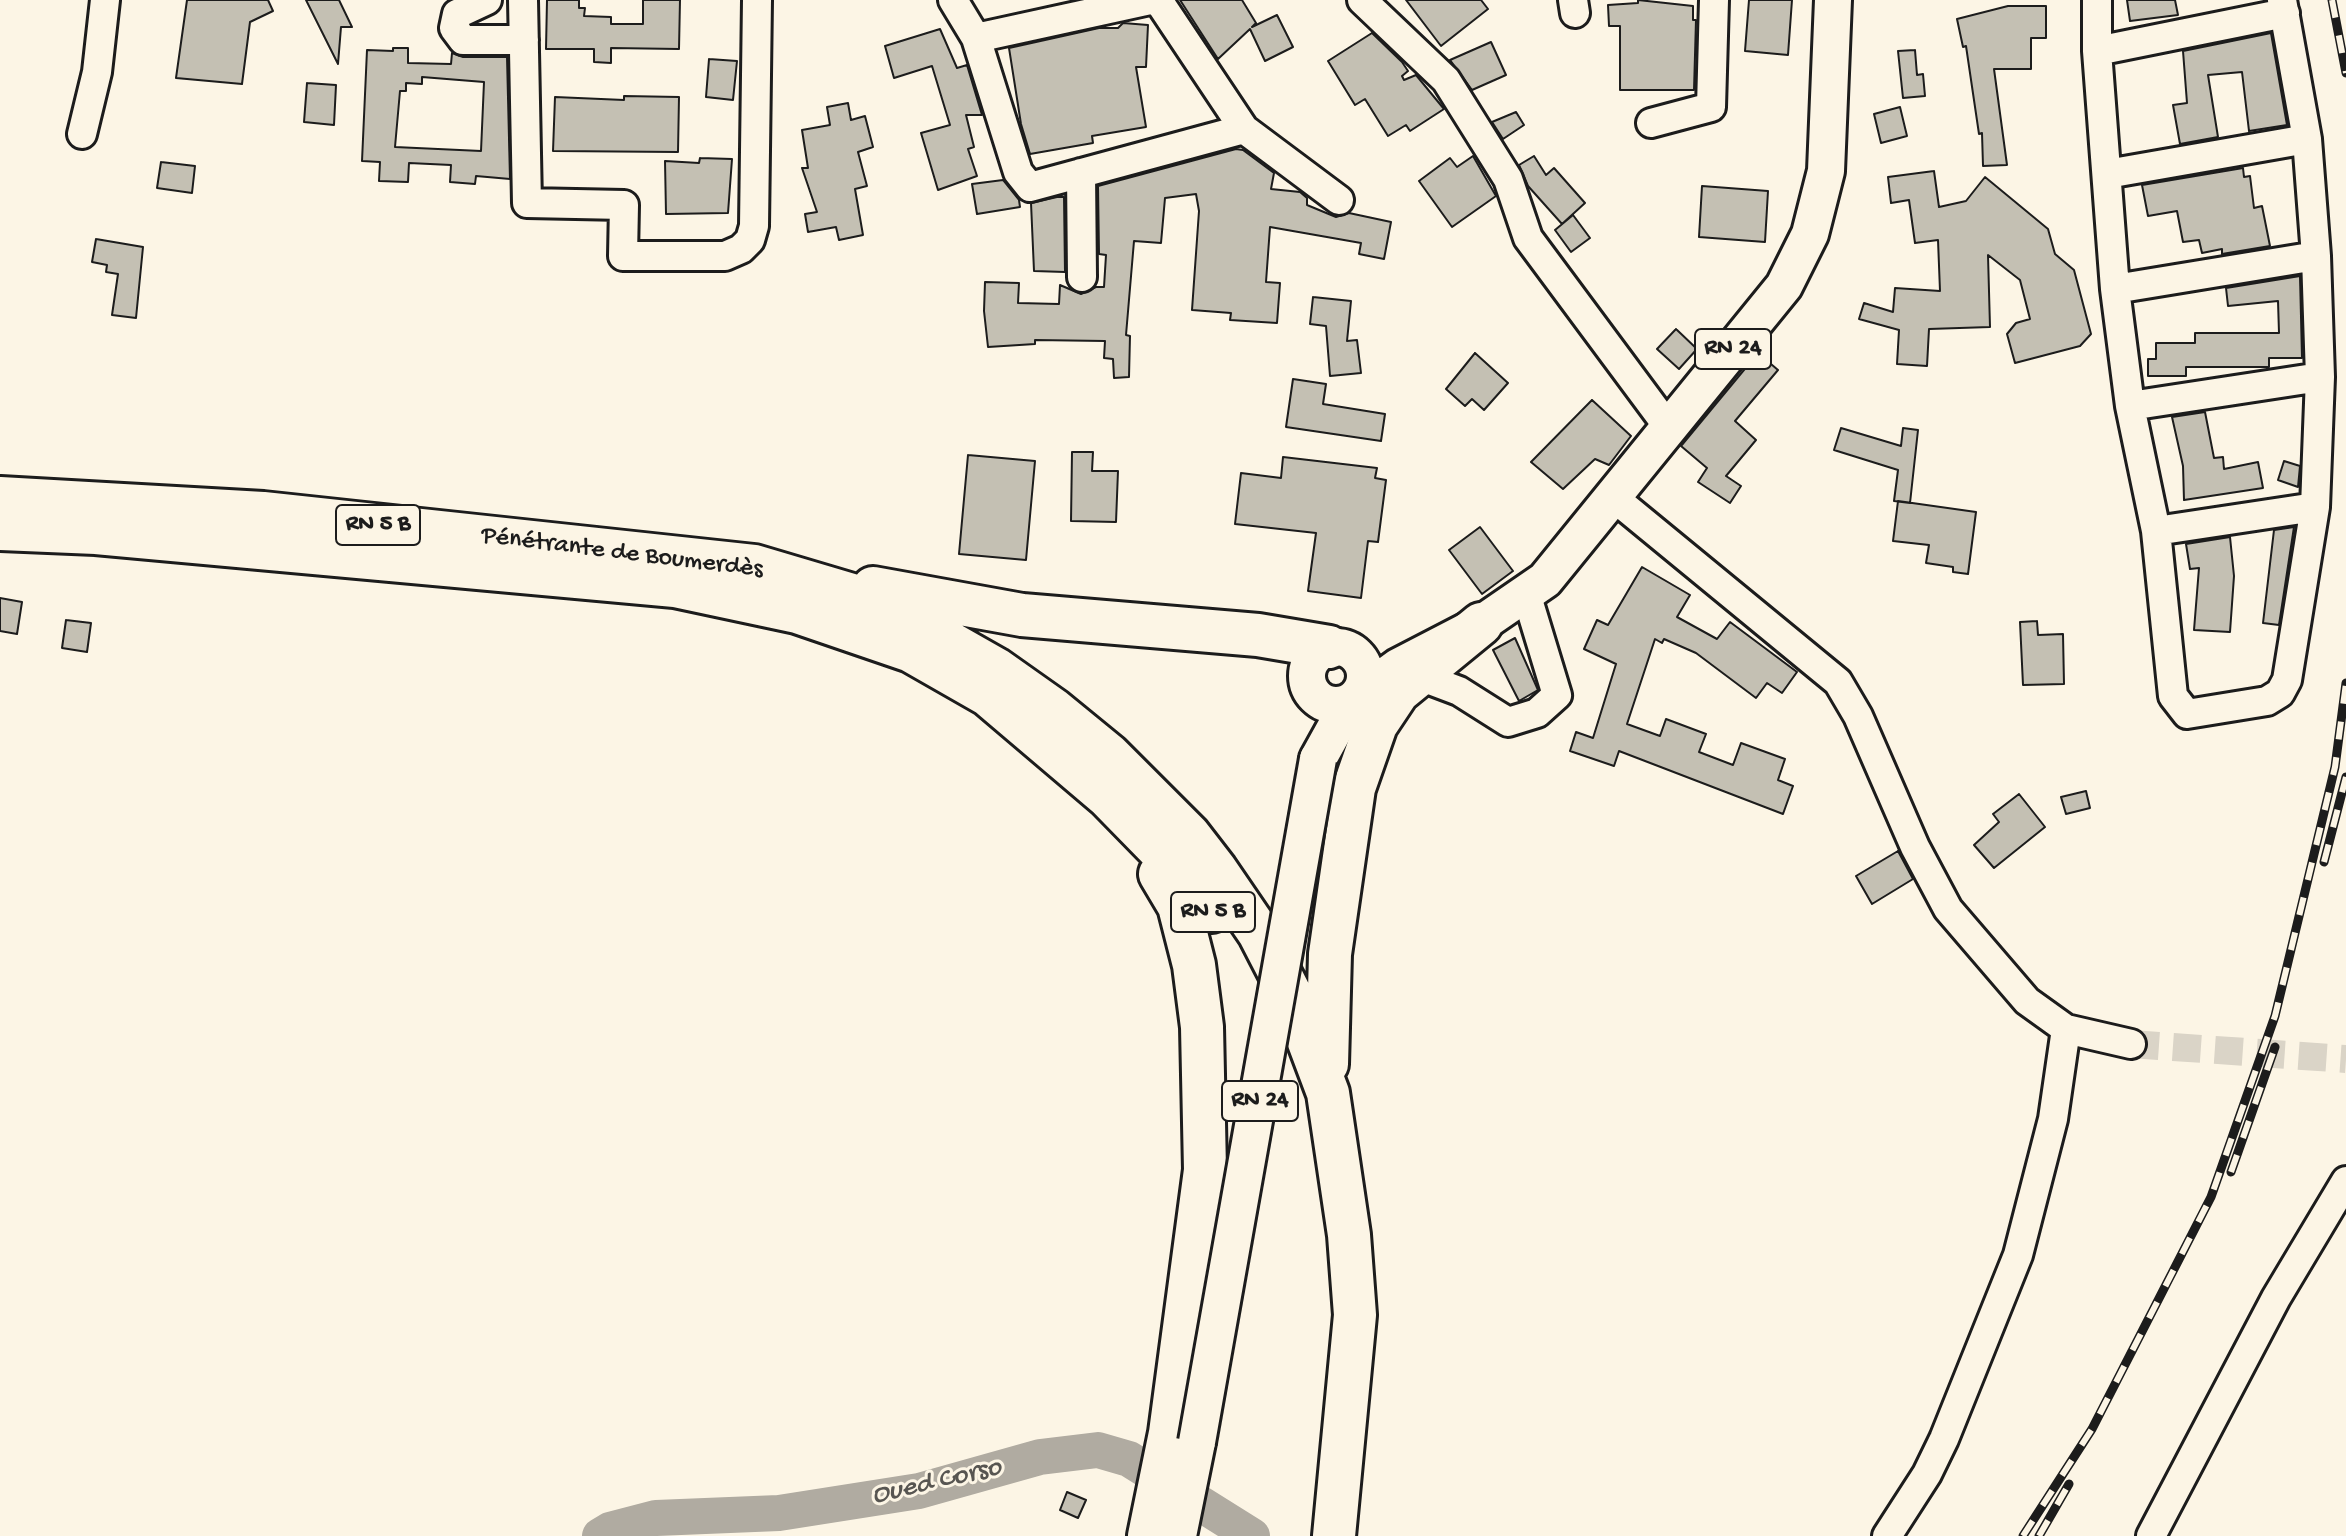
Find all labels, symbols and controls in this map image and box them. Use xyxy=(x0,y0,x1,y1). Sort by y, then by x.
road number: RN 24 xyxy=(1695,329,1771,369)
road number: RN 5 B xyxy=(336,505,420,545)
street label: Pénétrante de Boumerdès xyxy=(479,521,765,587)
road number: RN 5 B xyxy=(1171,892,1255,932)
road number: RN 24 xyxy=(1222,1081,1298,1121)
water label: Oued Corso xyxy=(869,1452,1005,1514)

